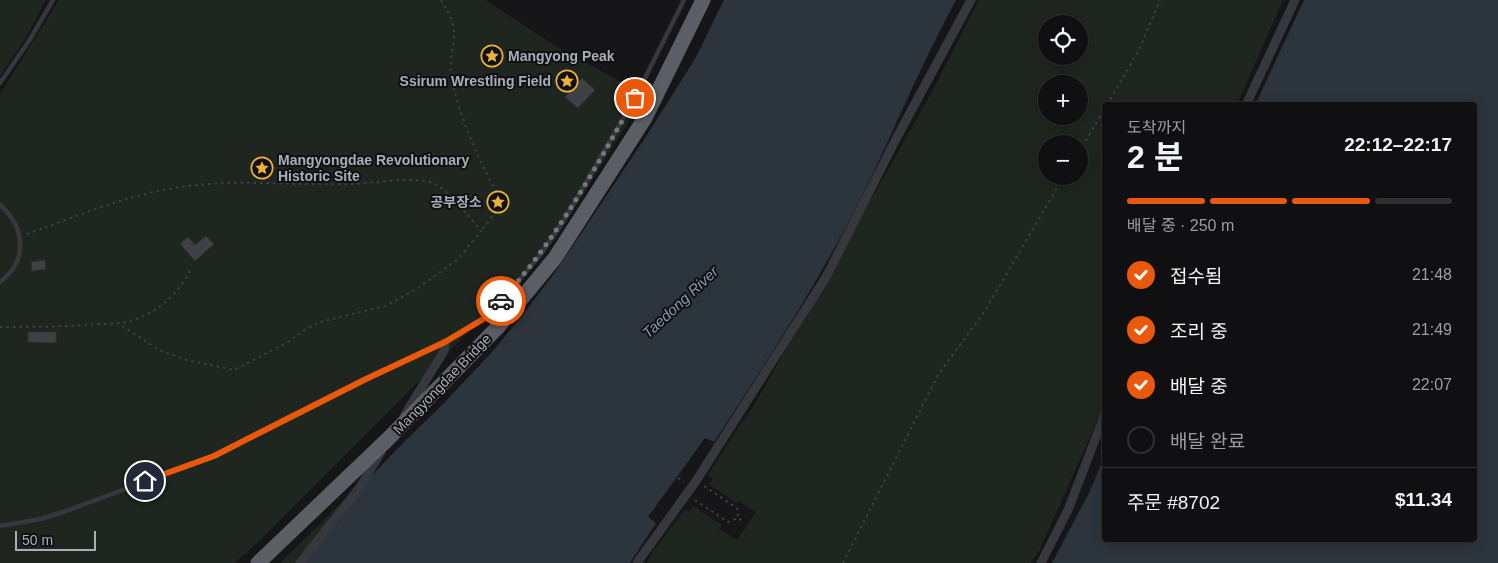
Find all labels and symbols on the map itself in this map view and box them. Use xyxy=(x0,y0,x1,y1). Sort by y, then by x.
place icon: Mangyong Peak xyxy=(480,44,504,68)
place label: Mangyong Peak xyxy=(508,48,615,64)
place icon: Ssirum Wrestling Field xyxy=(555,69,579,93)
place label: Ssirum Wrestling Field xyxy=(400,73,551,89)
pin xyxy=(614,77,656,119)
place label: Mangyongdae Revolutionary Historic Site xyxy=(278,152,470,184)
place icon: Mangyongdae Revolutionary Historic Site xyxy=(250,156,274,180)
place icon: 공부장소 xyxy=(486,190,510,214)
place label: 공부장소 xyxy=(430,194,482,210)
water label: Taedong River xyxy=(639,262,722,341)
courier xyxy=(476,276,526,326)
street label: Mangyongdae Bridge xyxy=(390,330,494,437)
pin xyxy=(124,460,166,502)
scale bar xyxy=(15,528,96,551)

